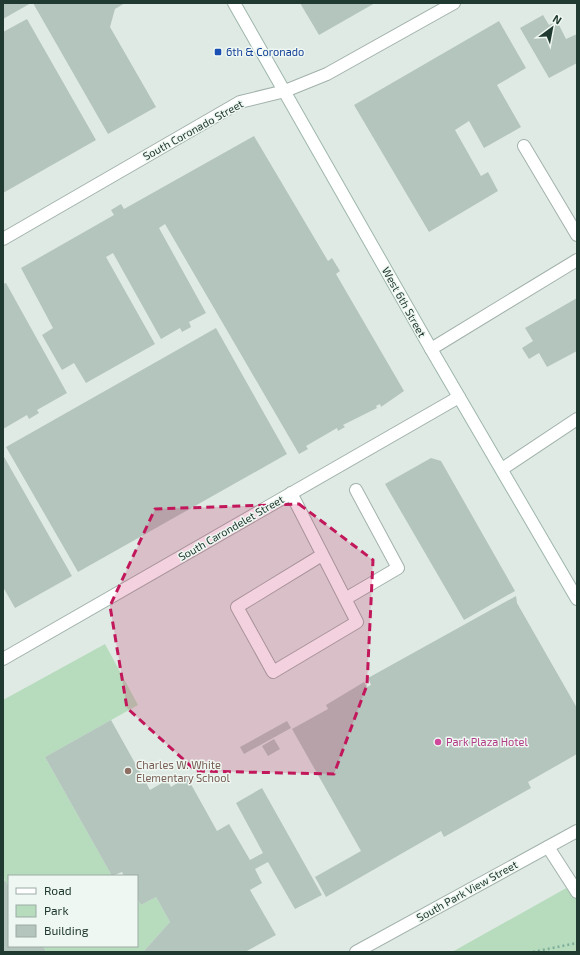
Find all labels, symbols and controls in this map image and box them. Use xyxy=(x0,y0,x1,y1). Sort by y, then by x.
north arrow xyxy=(532,8,572,48)
text: N xyxy=(551,11,564,27)
place label: 6th & Coronado xyxy=(226,45,304,58)
marker: 6th & Coronado xyxy=(213,47,223,57)
street label: South Coronado Street xyxy=(140,97,245,163)
street label: West 6th Street xyxy=(380,264,429,339)
street label: South Carondelet Street xyxy=(176,492,286,563)
place label: Park Plaza Hotel xyxy=(446,735,528,748)
marker: Park Plaza Hotel xyxy=(433,737,443,747)
place label: Charles W. White Elementary School xyxy=(136,758,230,784)
marker: Charles W. White Elementary School xyxy=(123,766,133,776)
street label: South Park View Street xyxy=(414,857,520,924)
legend xyxy=(8,875,138,947)
text: Road xyxy=(44,883,72,897)
text: Park xyxy=(44,903,69,917)
text: Building xyxy=(44,923,89,937)

